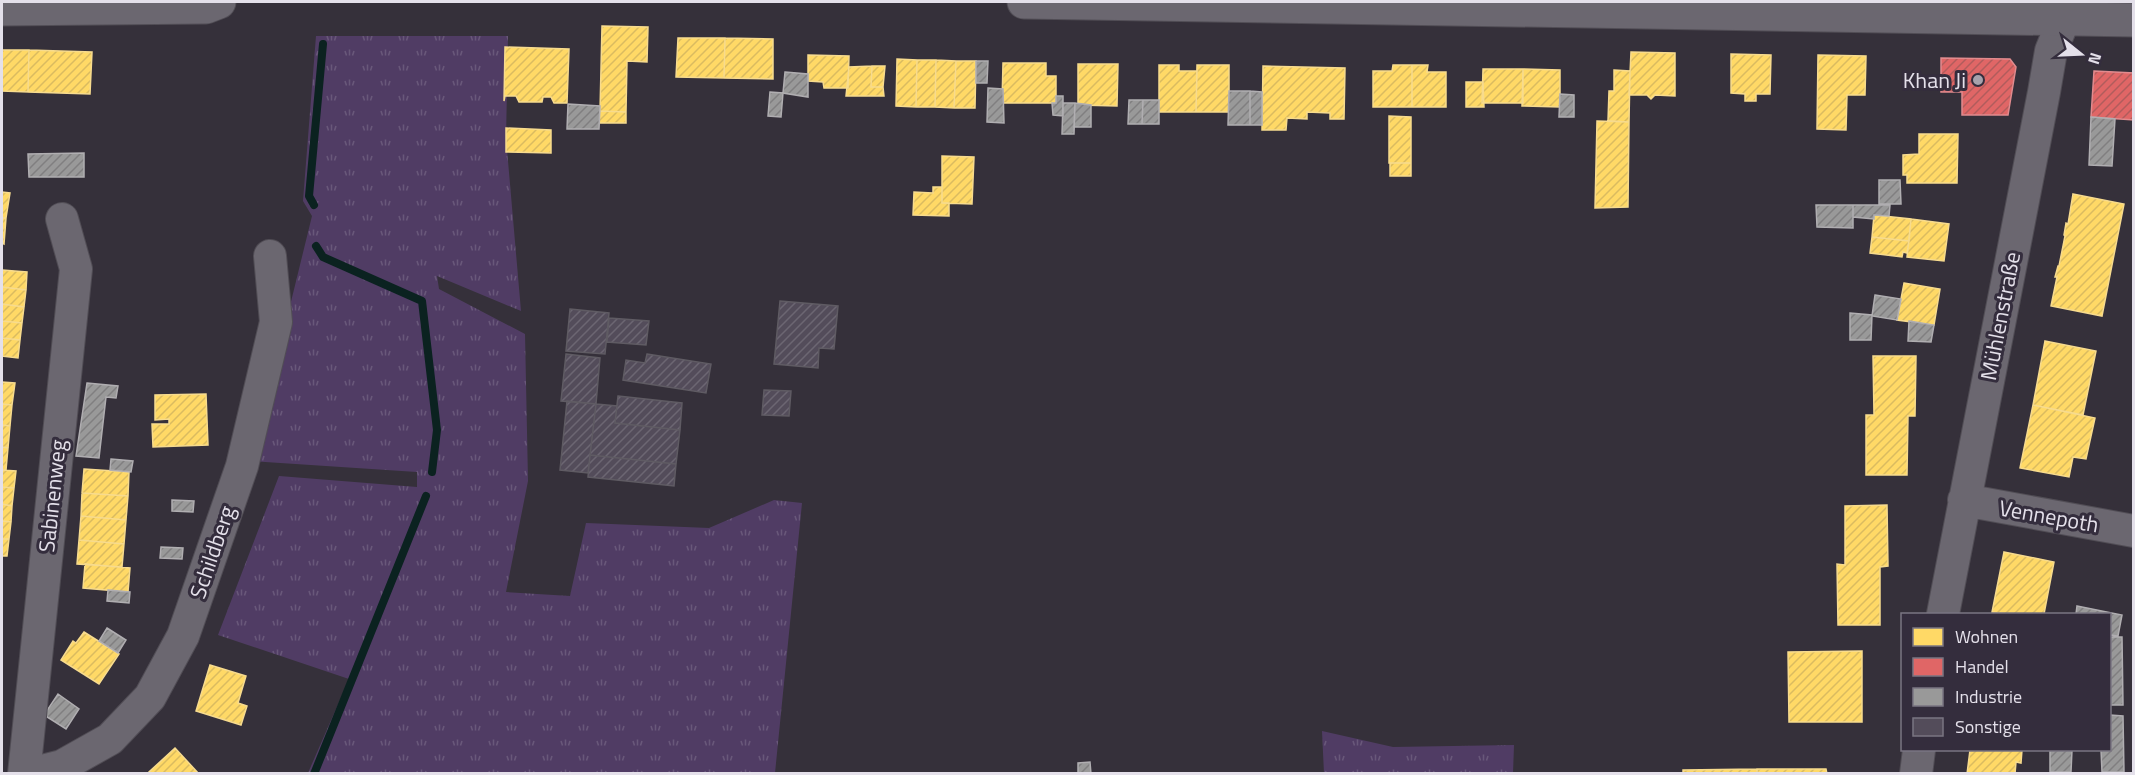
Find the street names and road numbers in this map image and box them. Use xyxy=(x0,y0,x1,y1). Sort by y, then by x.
street label: Mühlenstraße xyxy=(1971,249,2029,383)
street label: Sabinenweg xyxy=(29,438,75,554)
street label: Vennepoth xyxy=(1997,491,2101,541)
street label: Schildberg xyxy=(180,501,244,603)

